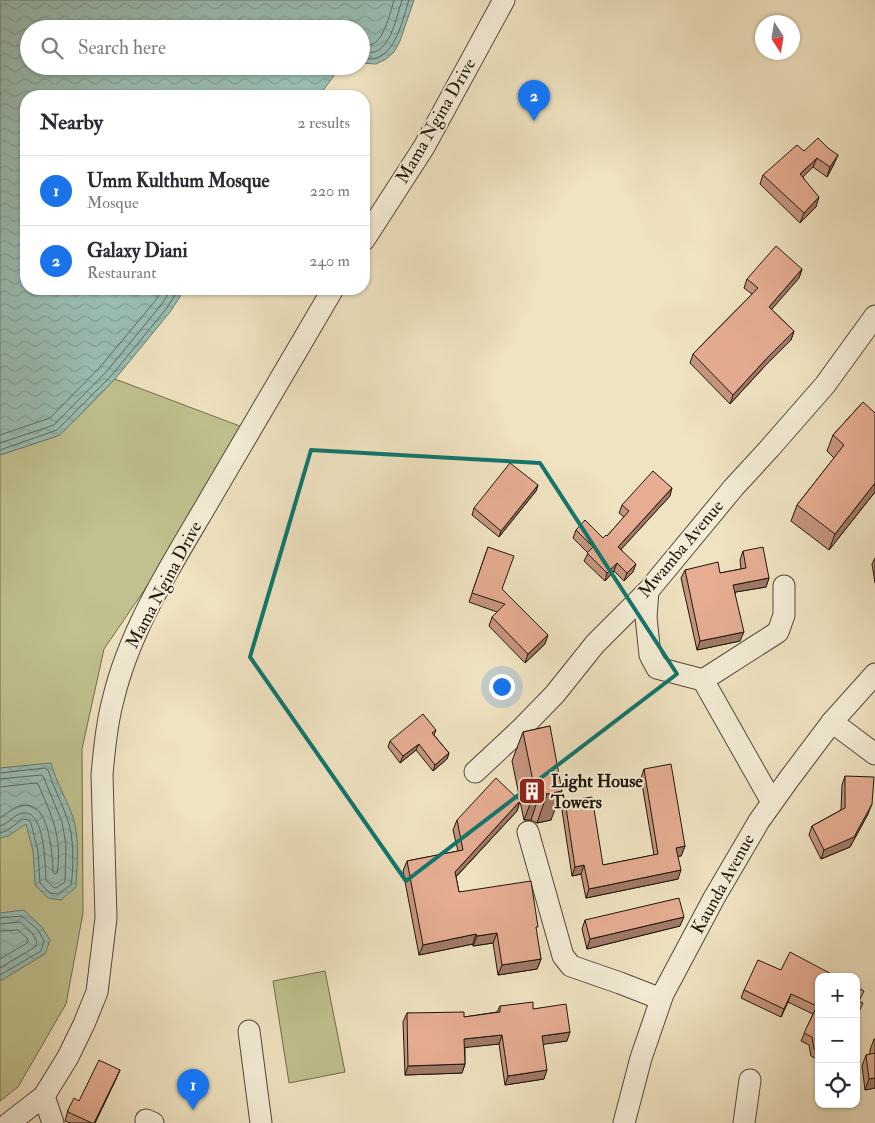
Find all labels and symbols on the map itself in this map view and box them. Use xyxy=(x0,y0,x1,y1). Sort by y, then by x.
north arrow xyxy=(755,15,800,60)
street label: Mama Ngina Drive xyxy=(391,54,481,188)
pin: 2 xyxy=(518,80,550,121)
street label: Mwamba Avenue xyxy=(633,495,729,603)
street label: Mama Ngina Drive xyxy=(121,517,207,653)
your location xyxy=(489,674,515,700)
place label: Light House Towers xyxy=(550,770,643,814)
building icon: Light House Towers xyxy=(517,776,547,806)
street label: Kaunda Avenue xyxy=(686,830,760,938)
pin: 1 xyxy=(177,1069,209,1110)

